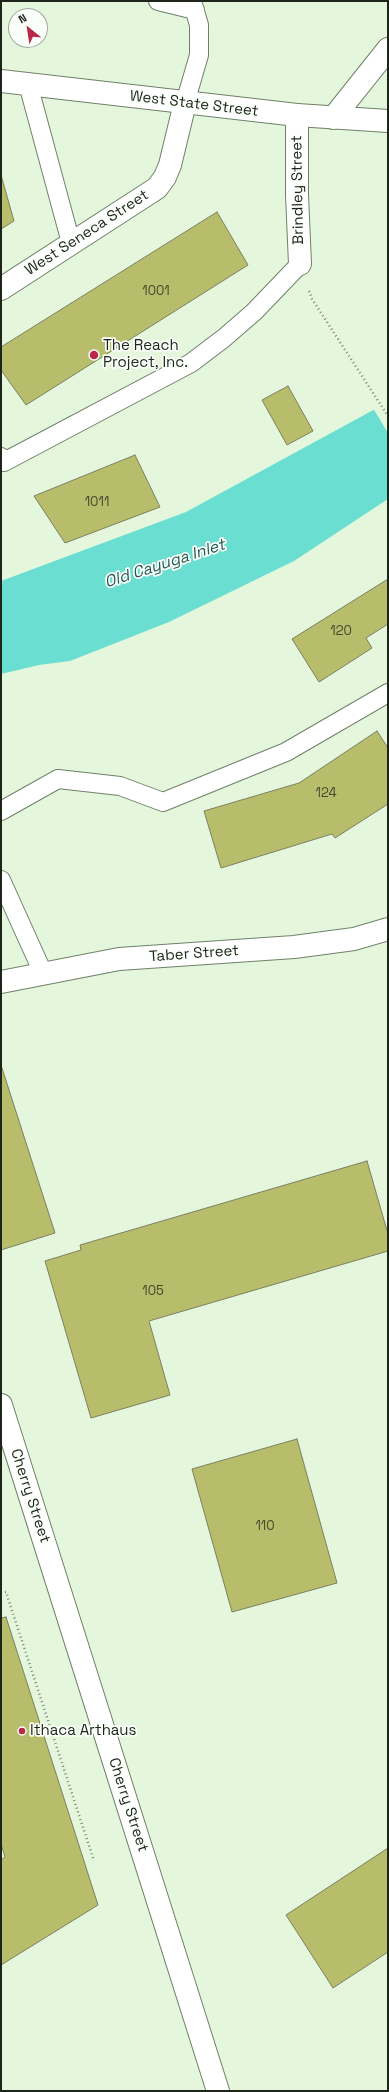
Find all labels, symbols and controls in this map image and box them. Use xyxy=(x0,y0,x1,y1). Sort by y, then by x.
north arrow xyxy=(8,8,48,48)
text: N xyxy=(16,11,29,26)
street label: West State Street xyxy=(129,87,259,121)
street label: Brindley Street xyxy=(288,135,308,245)
street label: West Seneca Street xyxy=(22,186,152,280)
house number: 1001 xyxy=(142,283,170,299)
place label: The Reach Project, Inc. xyxy=(103,337,188,372)
marker: The Reach Project, Inc. xyxy=(88,349,100,361)
house number: 1011 xyxy=(85,494,109,510)
water label: Old Cayuga Inlet xyxy=(102,535,228,593)
house number: 120 xyxy=(330,623,352,639)
house number: 124 xyxy=(315,785,337,801)
street label: Taber Street xyxy=(148,942,240,966)
house number: 105 xyxy=(142,1283,164,1299)
street label: Cherry Street xyxy=(6,1447,54,1545)
house number: 110 xyxy=(255,1518,275,1534)
place label: Ithaca Arthaus xyxy=(30,1722,136,1740)
marker: Ithaca Arthaus xyxy=(17,1726,27,1736)
street label: Cherry Street xyxy=(104,1756,152,1854)

